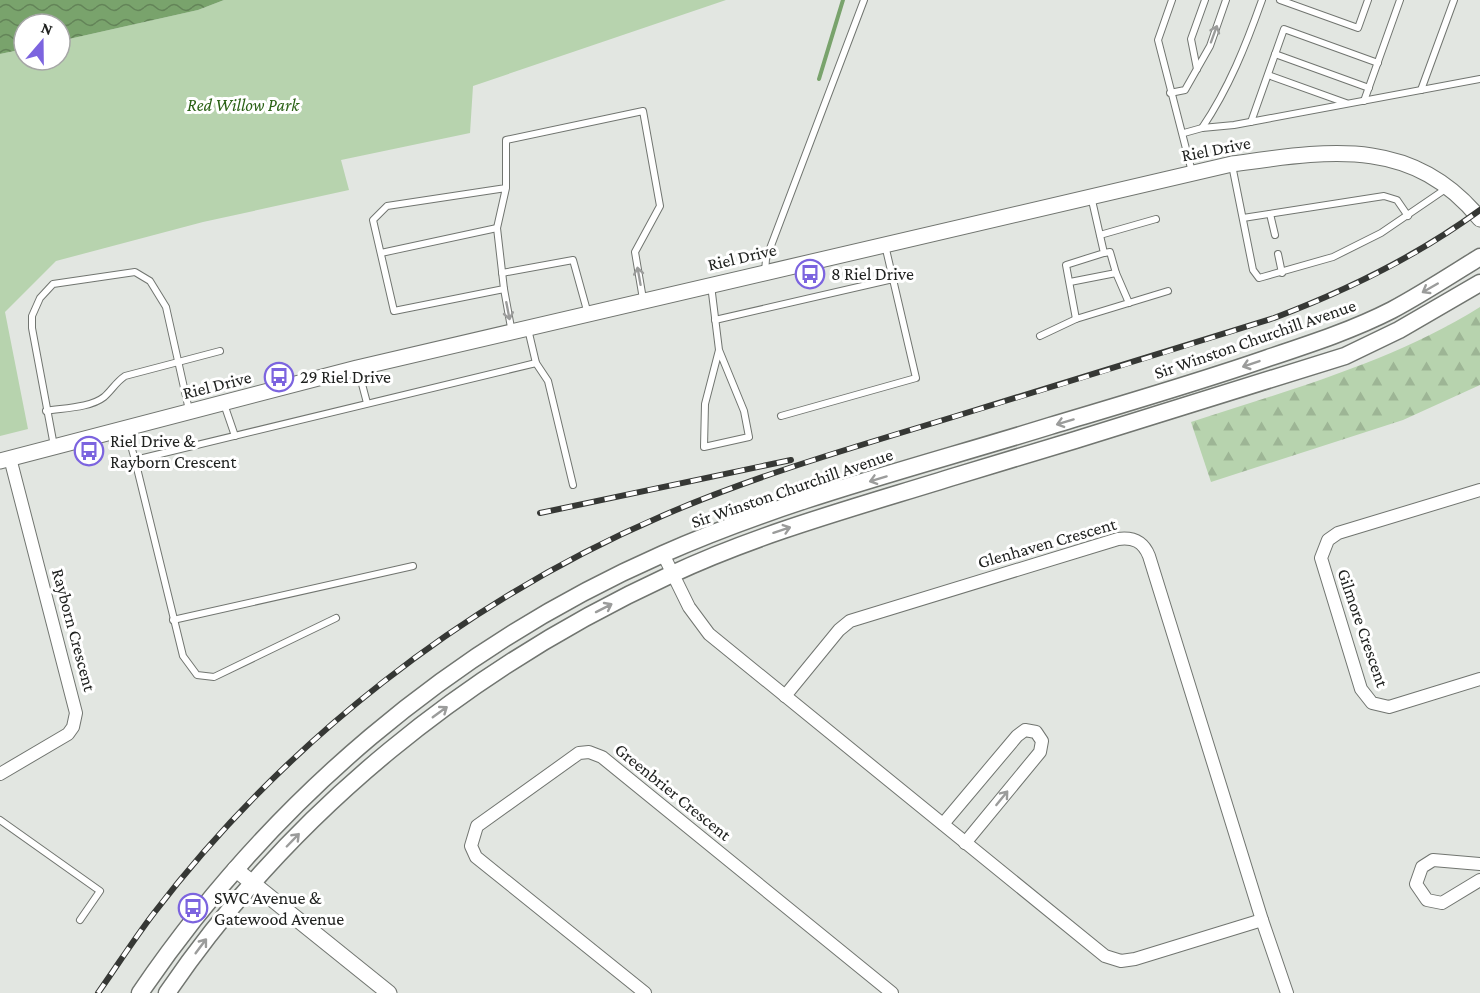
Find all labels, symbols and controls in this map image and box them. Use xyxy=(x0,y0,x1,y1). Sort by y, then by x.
north arrow xyxy=(12,12,72,72)
text: N xyxy=(39,19,55,38)
one-way arrow xyxy=(1209,25,1220,44)
park label: Red Willow Park xyxy=(187,95,300,115)
street label: Riel Drive xyxy=(1180,133,1252,165)
street label: Riel Drive xyxy=(706,239,778,275)
bus stop icon: 8 Riel Drive xyxy=(794,258,826,290)
place label: 8 Riel Drive xyxy=(831,264,914,284)
one-way arrow xyxy=(633,267,644,287)
one-way arrow xyxy=(1422,282,1439,294)
street label: Sir Winston Churchill Avenue xyxy=(1152,295,1358,383)
one-way arrow xyxy=(503,301,514,320)
one-way arrow xyxy=(1242,359,1261,370)
bus stop icon: 29 Riel Drive xyxy=(263,361,295,393)
street label: Riel Drive xyxy=(181,367,253,403)
place label: 29 Riel Drive xyxy=(300,367,391,387)
one-way arrow xyxy=(1056,417,1075,428)
place label: Riel Drive & Rayborn Crescent xyxy=(110,431,237,472)
bus stop icon: Riel Drive & Rayborn Crescent xyxy=(73,435,105,467)
street label: Sir Winston Churchill Avenue xyxy=(689,444,895,532)
one-way arrow xyxy=(869,474,888,485)
street label: Glenhaven Crescent xyxy=(975,513,1120,572)
one-way arrow xyxy=(772,523,791,534)
street label: Rayborn Crescent xyxy=(48,566,100,695)
street label: Gilmore Crescent xyxy=(1333,566,1393,691)
one-way arrow xyxy=(595,602,612,614)
one-way arrow xyxy=(431,706,447,718)
street label: Greenbrier Crescent xyxy=(611,739,736,846)
one-way arrow xyxy=(996,790,1009,806)
one-way arrow xyxy=(286,833,300,848)
place label: SWC Avenue & Gatewood Avenue xyxy=(214,888,344,929)
bus stop icon: SWC Avenue & Gatewood Avenue xyxy=(177,892,209,924)
one-way arrow xyxy=(195,938,208,954)

